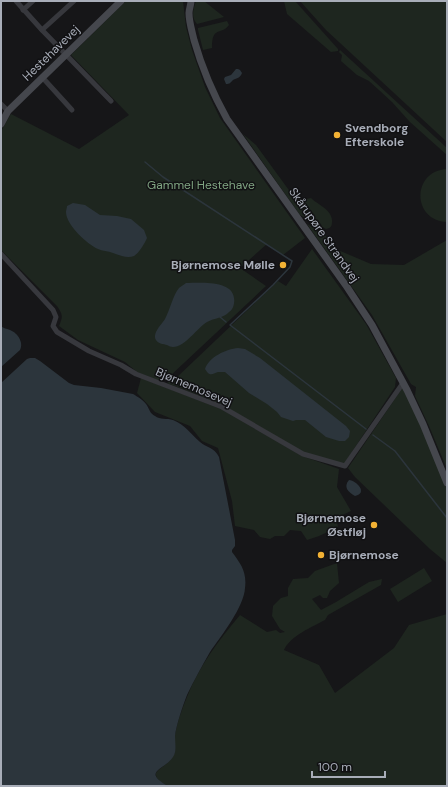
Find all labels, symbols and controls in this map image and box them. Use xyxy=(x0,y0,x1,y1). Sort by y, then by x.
street label: Hestehavevej xyxy=(19,22,83,84)
place label: Svendborg Efterskole xyxy=(345,120,408,150)
marker: Svendborg Efterskole xyxy=(332,130,342,140)
park label: Gammel Hestehave xyxy=(147,177,255,193)
street label: Skårupøre Strandvej xyxy=(285,184,363,286)
place label: Bjørnemose Mølle xyxy=(171,257,275,273)
marker: Bjørnemose Mølle xyxy=(278,260,288,270)
street label: Bjørnemosevej xyxy=(153,364,235,410)
place label: Bjørnemose Østfløj xyxy=(296,510,366,540)
marker: Bjørnemose Østfløj xyxy=(369,520,379,530)
place label: Bjørnemose xyxy=(329,547,399,563)
marker: Bjørnemose xyxy=(316,550,326,560)
scale bar xyxy=(312,753,385,779)
text: 100 m xyxy=(318,759,352,775)

